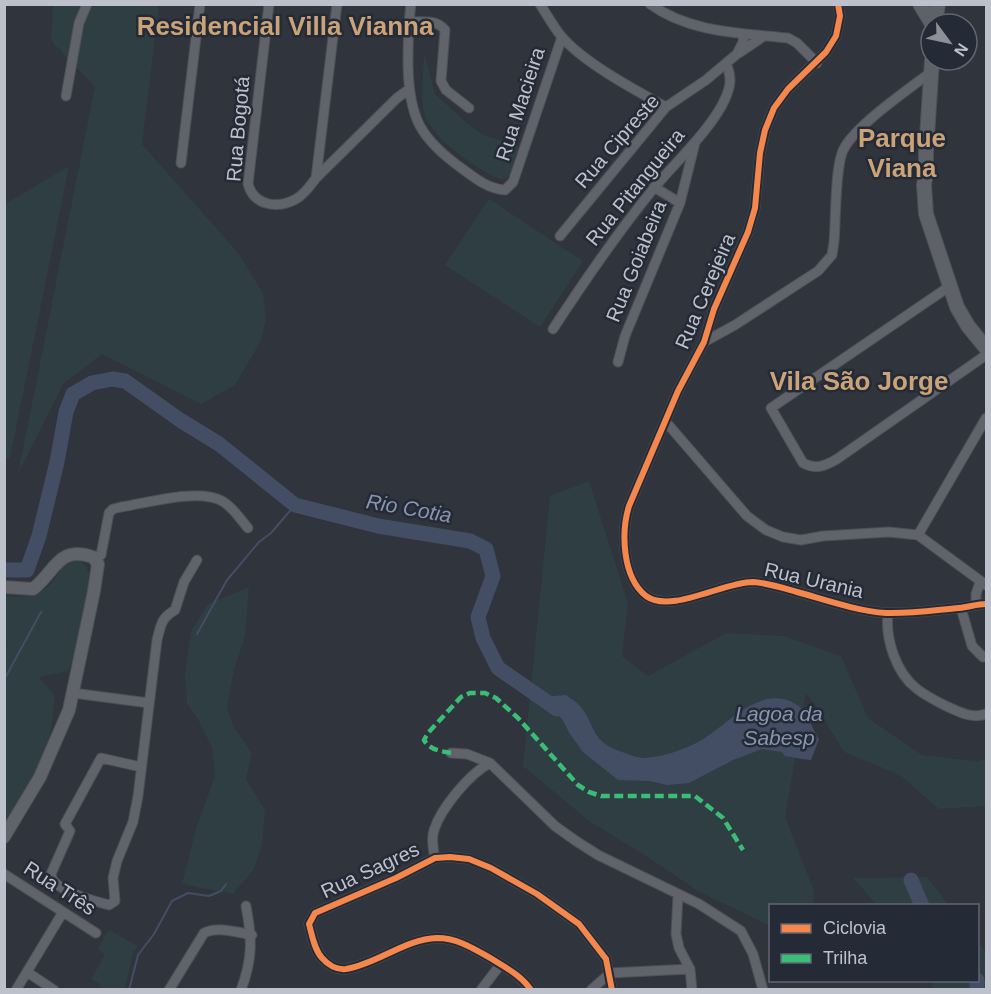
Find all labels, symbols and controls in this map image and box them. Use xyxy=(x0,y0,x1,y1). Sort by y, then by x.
district label: Residencial Villa Vianna xyxy=(137,11,434,41)
north arrow xyxy=(919,12,979,72)
text: N xyxy=(951,40,971,59)
street label: Rua Macieira xyxy=(491,44,549,163)
street label: Rua Bogotá xyxy=(222,75,254,183)
street label: Rua Cipreste xyxy=(570,90,664,192)
district label: Parque Viana xyxy=(858,123,946,183)
street label: Rua Pitangueira xyxy=(581,124,689,250)
street label: Rua Goiabeira xyxy=(602,196,671,325)
street label: Rua Cerejeira xyxy=(671,229,740,352)
district label: Vila São Jorge xyxy=(770,366,948,396)
water label: Rio Cotia xyxy=(364,489,454,527)
street label: Rua Urania xyxy=(762,558,867,602)
water label: Lagoa da Sabesp xyxy=(735,702,823,749)
street label: Rua Sagres xyxy=(317,838,423,902)
street label: Rua Três xyxy=(20,857,100,919)
legend xyxy=(769,904,979,982)
text: Ciclovia xyxy=(823,918,887,938)
text: Trilha xyxy=(823,948,868,968)

